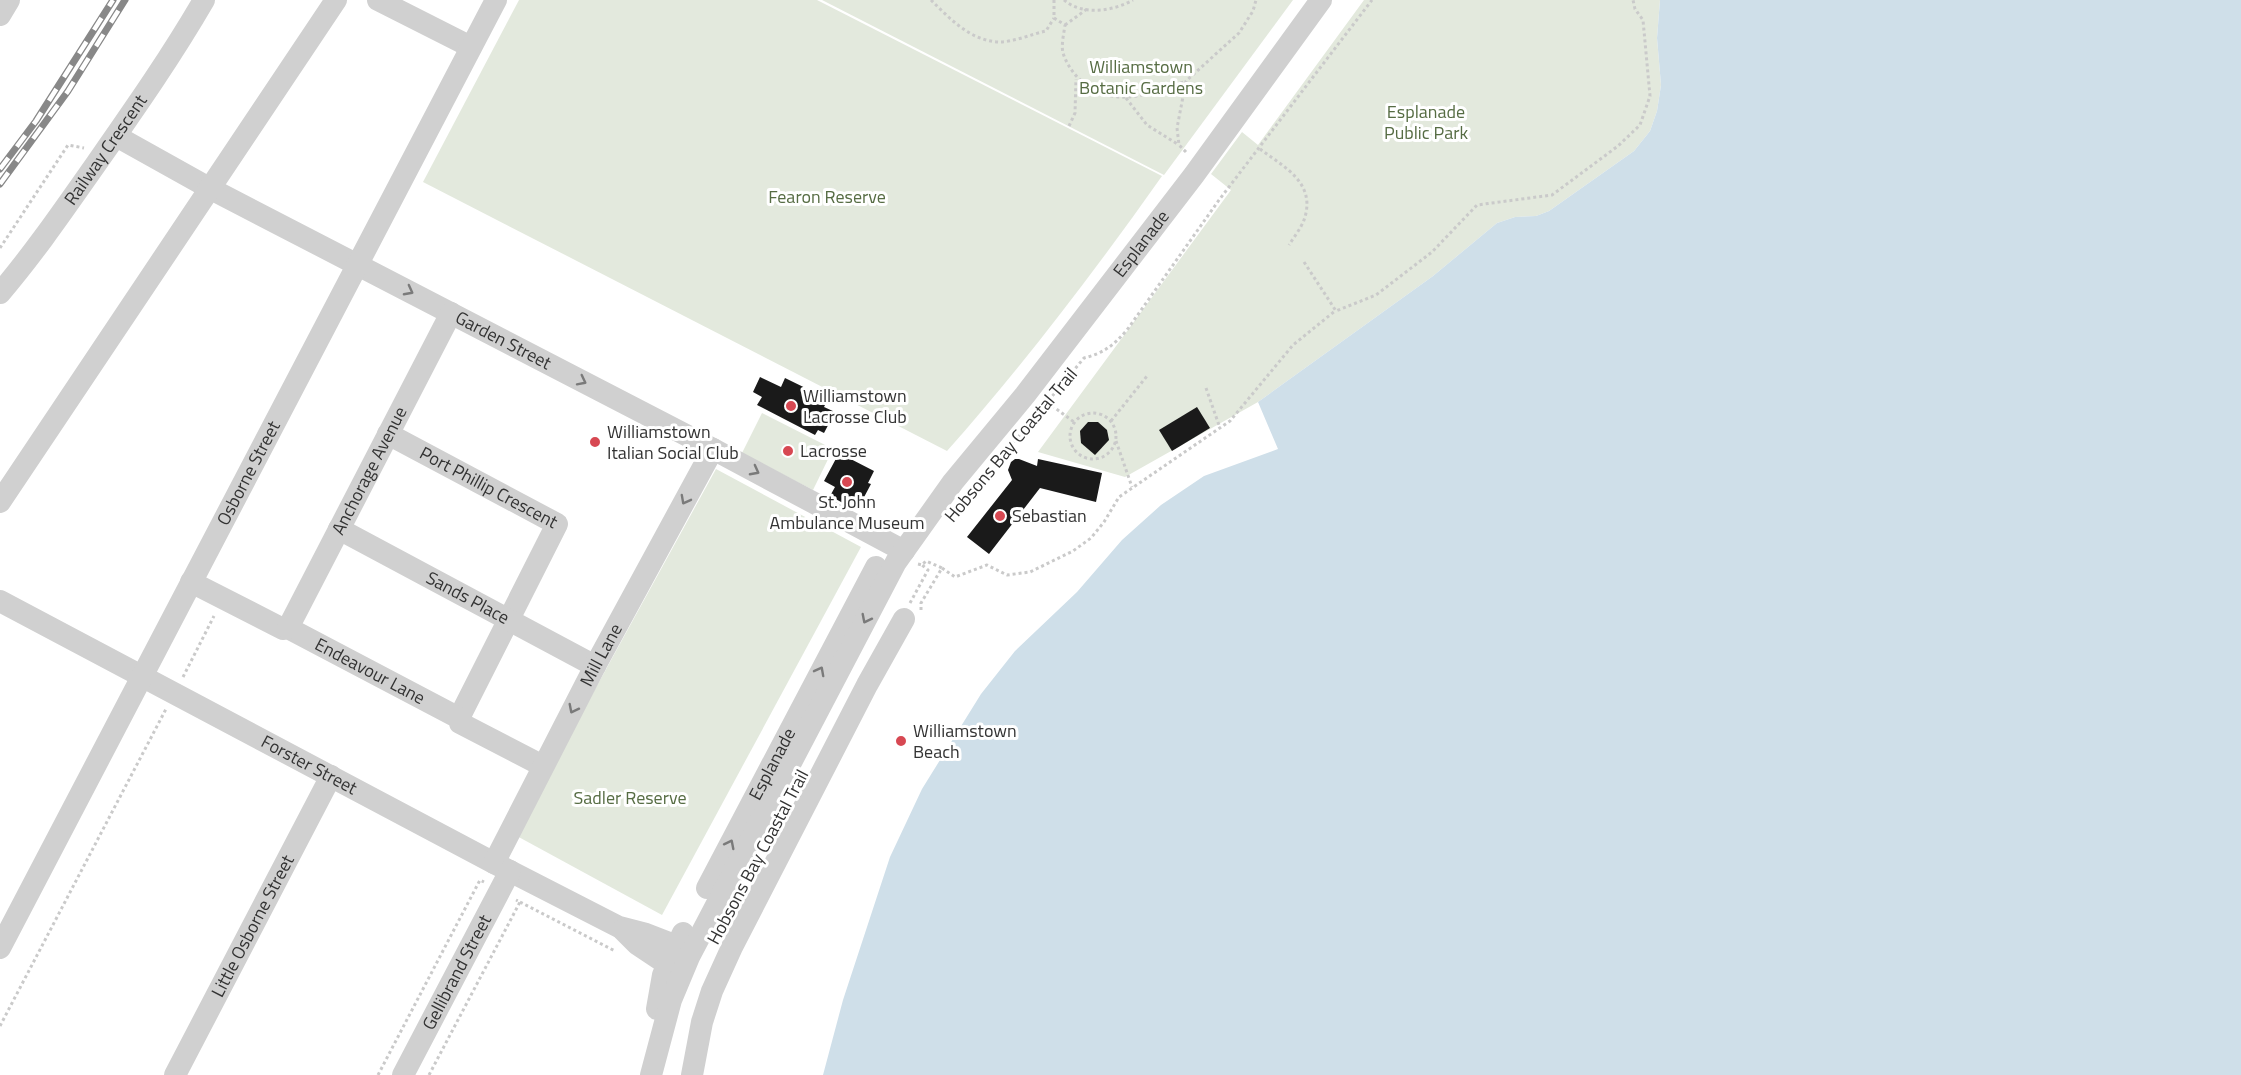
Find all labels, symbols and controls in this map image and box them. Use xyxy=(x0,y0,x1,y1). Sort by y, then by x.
park label: Williamstown Botanic Gardens xyxy=(1079,53,1203,101)
street label: Railway Crescent xyxy=(57,88,154,211)
park label: Esplanade Public Park xyxy=(1384,98,1468,146)
park label: Fearon Reserve xyxy=(768,183,886,210)
street label: Esplanade xyxy=(1106,204,1175,283)
one-way arrow xyxy=(403,284,413,295)
street label: Garden Street xyxy=(451,304,557,376)
street label: Hobsons Bay Coastal Trail xyxy=(938,361,1084,528)
one-way arrow xyxy=(576,374,586,385)
place label: Williamstown Lacrosse Club xyxy=(803,382,907,430)
marker: Williamstown Lacrosse Club xyxy=(784,399,798,413)
street label: Anchorage Avenue xyxy=(324,402,413,540)
street label: Osborne Street xyxy=(209,415,287,530)
place label: Williamstown Italian Social Club xyxy=(607,418,739,466)
marker: Williamstown Italian Social Club xyxy=(588,435,602,449)
place label: Lacrosse xyxy=(800,437,867,464)
street label: Port Phillip Crescent xyxy=(415,439,563,535)
marker: Lacrosse xyxy=(781,444,795,458)
one-way arrow xyxy=(749,464,759,475)
marker: St. John Ambulance Museum xyxy=(840,475,854,489)
place label: St. John Ambulance Museum xyxy=(769,488,925,536)
one-way arrow xyxy=(681,494,692,504)
place label: Sebastian xyxy=(1012,502,1087,529)
marker: Sebastian xyxy=(993,509,1007,523)
street label: Sands Place xyxy=(421,564,514,631)
one-way arrow xyxy=(861,613,873,624)
street label: Mill Lane xyxy=(573,618,629,691)
street label: Endeavour Lane xyxy=(310,630,430,711)
one-way arrow xyxy=(813,667,824,678)
one-way arrow xyxy=(569,702,580,713)
place label: Williamstown Beach xyxy=(913,717,1017,765)
street label: Esplanade xyxy=(742,723,802,805)
street label: Forster Street xyxy=(257,728,363,801)
marker: Williamstown Beach xyxy=(894,734,908,748)
street label: Hobsons Bay Coastal Trail xyxy=(700,764,815,949)
park label: Sadler Reserve xyxy=(573,784,687,811)
one-way arrow xyxy=(723,840,734,850)
street label: Little Osborne Street xyxy=(204,849,301,1002)
street label: Gellibrand Street xyxy=(415,909,498,1034)

